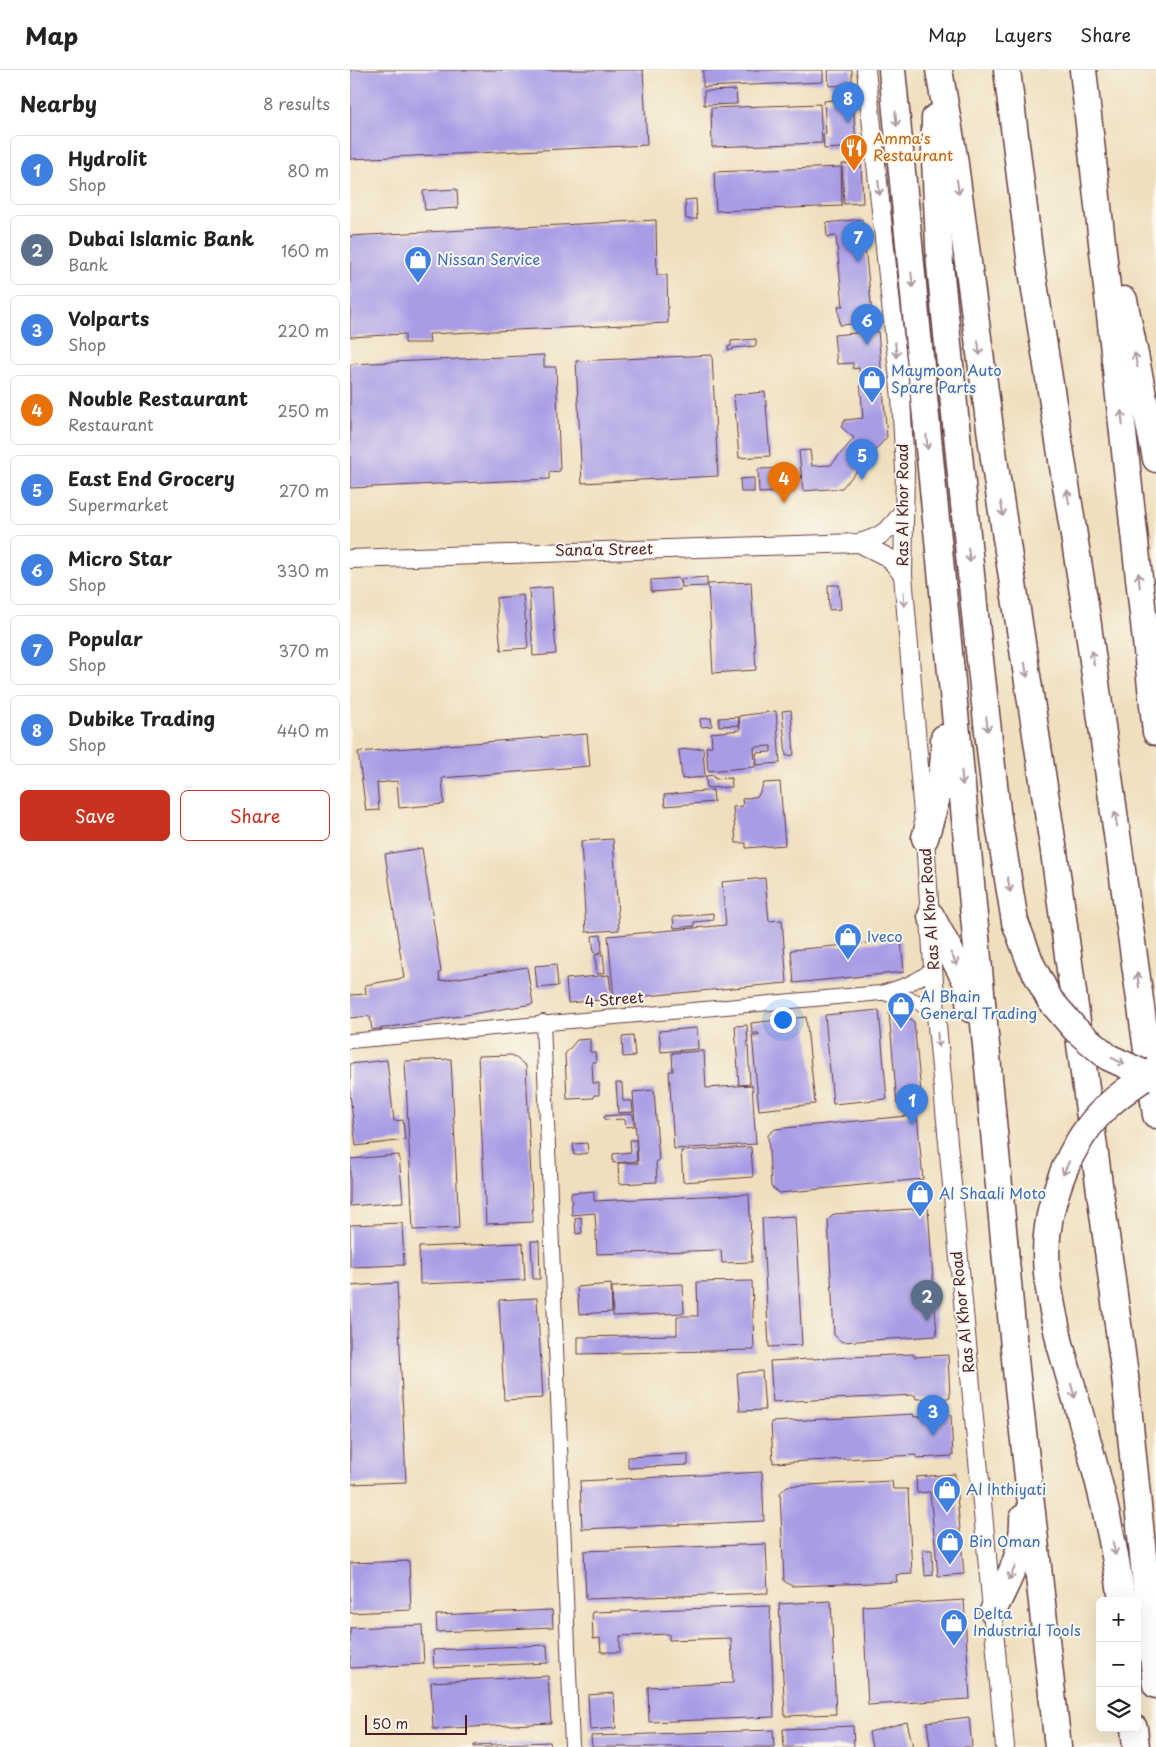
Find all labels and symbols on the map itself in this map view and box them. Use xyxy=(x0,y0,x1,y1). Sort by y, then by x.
pin: 8 xyxy=(832,82,864,123)
one-way arrow xyxy=(892,110,901,126)
place label: Amma's Restaurant xyxy=(873,126,953,166)
restaurant icon: Amma's Restaurant xyxy=(839,133,869,172)
one-way arrow xyxy=(953,179,963,195)
one-way arrow xyxy=(874,180,884,196)
pin: 7 xyxy=(842,221,874,262)
shop icon: Nissan Service xyxy=(403,245,433,284)
place label: Nissan Service xyxy=(437,247,540,270)
one-way arrow xyxy=(907,272,917,288)
pin: 6 xyxy=(851,304,883,345)
one-way arrow xyxy=(975,340,985,356)
one-way arrow xyxy=(891,341,901,357)
one-way arrow xyxy=(1131,352,1140,368)
place label: Maymoon Auto Spare Parts xyxy=(891,358,1002,398)
shop icon: Maymoon Auto Spare Parts xyxy=(857,365,887,404)
one-way arrow xyxy=(1117,410,1127,426)
one-way arrow xyxy=(922,434,932,450)
pin: 5 xyxy=(846,439,878,480)
street label: Ras Al Khor Road xyxy=(890,444,913,566)
pin: 4 xyxy=(768,462,800,503)
one-way arrow xyxy=(1062,490,1072,506)
one-way arrow xyxy=(997,501,1007,517)
street label: Sana'a Street xyxy=(555,536,653,561)
one-way arrow xyxy=(964,546,974,562)
one-way arrow xyxy=(1134,572,1144,588)
one-way arrow xyxy=(900,591,909,607)
one-way arrow xyxy=(1087,650,1097,666)
one-way arrow xyxy=(1021,662,1031,678)
one-way arrow xyxy=(983,716,992,732)
one-way arrow xyxy=(957,770,966,786)
one-way arrow xyxy=(1111,811,1121,827)
street label: Ras Al Khor Road xyxy=(913,847,944,971)
one-way arrow xyxy=(1005,877,1015,893)
shop icon: Iveco xyxy=(833,922,863,961)
place label: Iveco xyxy=(867,924,903,947)
one-way arrow xyxy=(950,951,959,966)
one-way arrow xyxy=(1133,972,1143,988)
street label: 4 Street xyxy=(583,984,644,1013)
place label: Al Bhain General Trading xyxy=(920,984,1037,1024)
shop icon: Al Bhain General Trading xyxy=(886,991,916,1030)
your location xyxy=(770,1007,796,1033)
one-way arrow xyxy=(934,1032,943,1048)
one-way arrow xyxy=(1110,1057,1125,1067)
pin: 1 xyxy=(896,1084,928,1125)
one-way arrow xyxy=(1060,1160,1070,1175)
shop icon: Al Shaali Moto xyxy=(905,1179,935,1218)
place label: Al Shaali Moto xyxy=(939,1181,1046,1204)
street label: Ras Al Khor Road xyxy=(944,1250,979,1374)
pin: 2 xyxy=(911,1280,943,1321)
one-way arrow xyxy=(1069,1382,1079,1398)
pin: 3 xyxy=(917,1395,949,1436)
shop icon: Al Ihthiyati xyxy=(932,1475,962,1514)
place label: Al Ihthiyati xyxy=(966,1477,1046,1500)
shop icon: Bin Oman xyxy=(935,1527,965,1566)
place label: Bin Oman xyxy=(969,1529,1040,1552)
one-way arrow xyxy=(1109,1539,1119,1555)
one-way arrow xyxy=(1006,1566,1016,1581)
place label: Delta Industrial Tools xyxy=(973,1601,1081,1641)
shop icon: Delta Industrial Tools xyxy=(939,1608,969,1647)
scale bar xyxy=(365,1712,468,1735)

